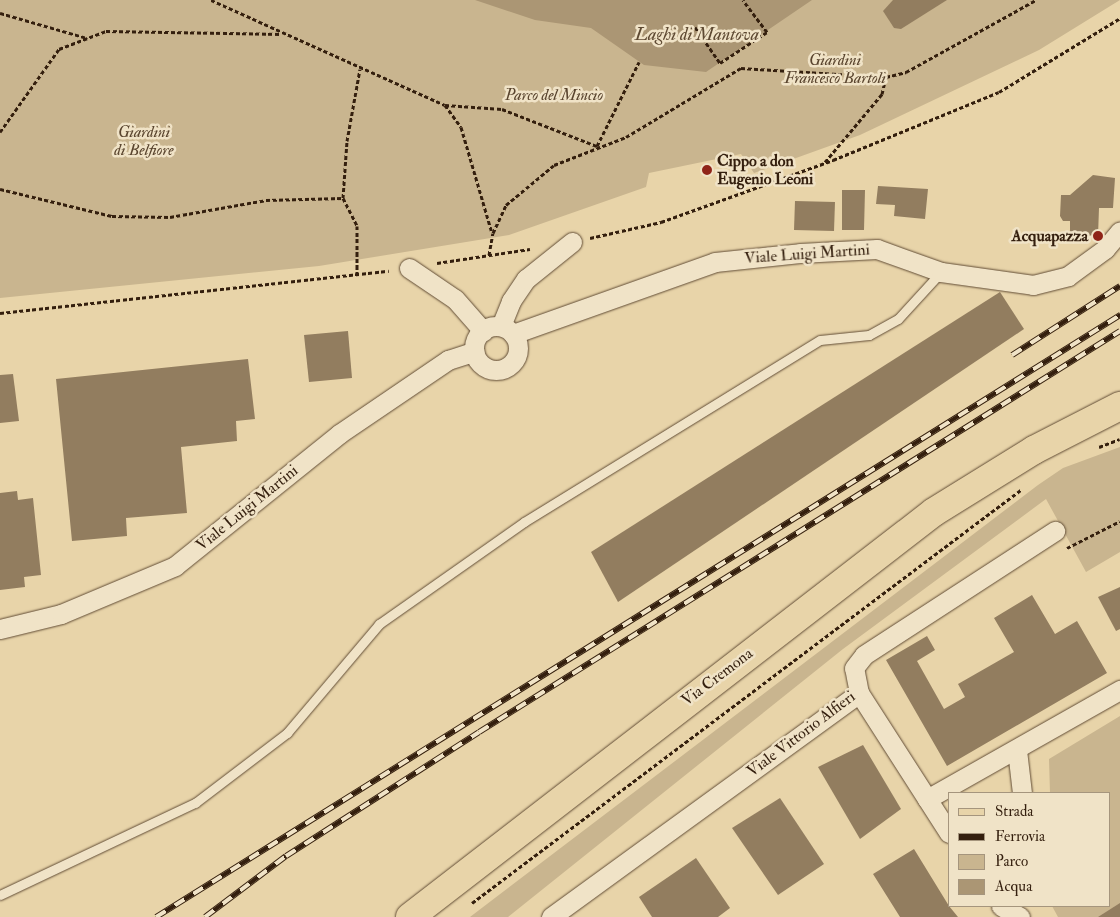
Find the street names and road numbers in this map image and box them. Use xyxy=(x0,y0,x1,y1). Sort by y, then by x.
street label: Viale Luigi Martini xyxy=(744,240,870,268)
street label: Viale Luigi Martini xyxy=(192,461,302,555)
street label: Via Cremona xyxy=(677,644,757,710)
street label: Viale Vittorio Alfieri xyxy=(743,687,859,781)

